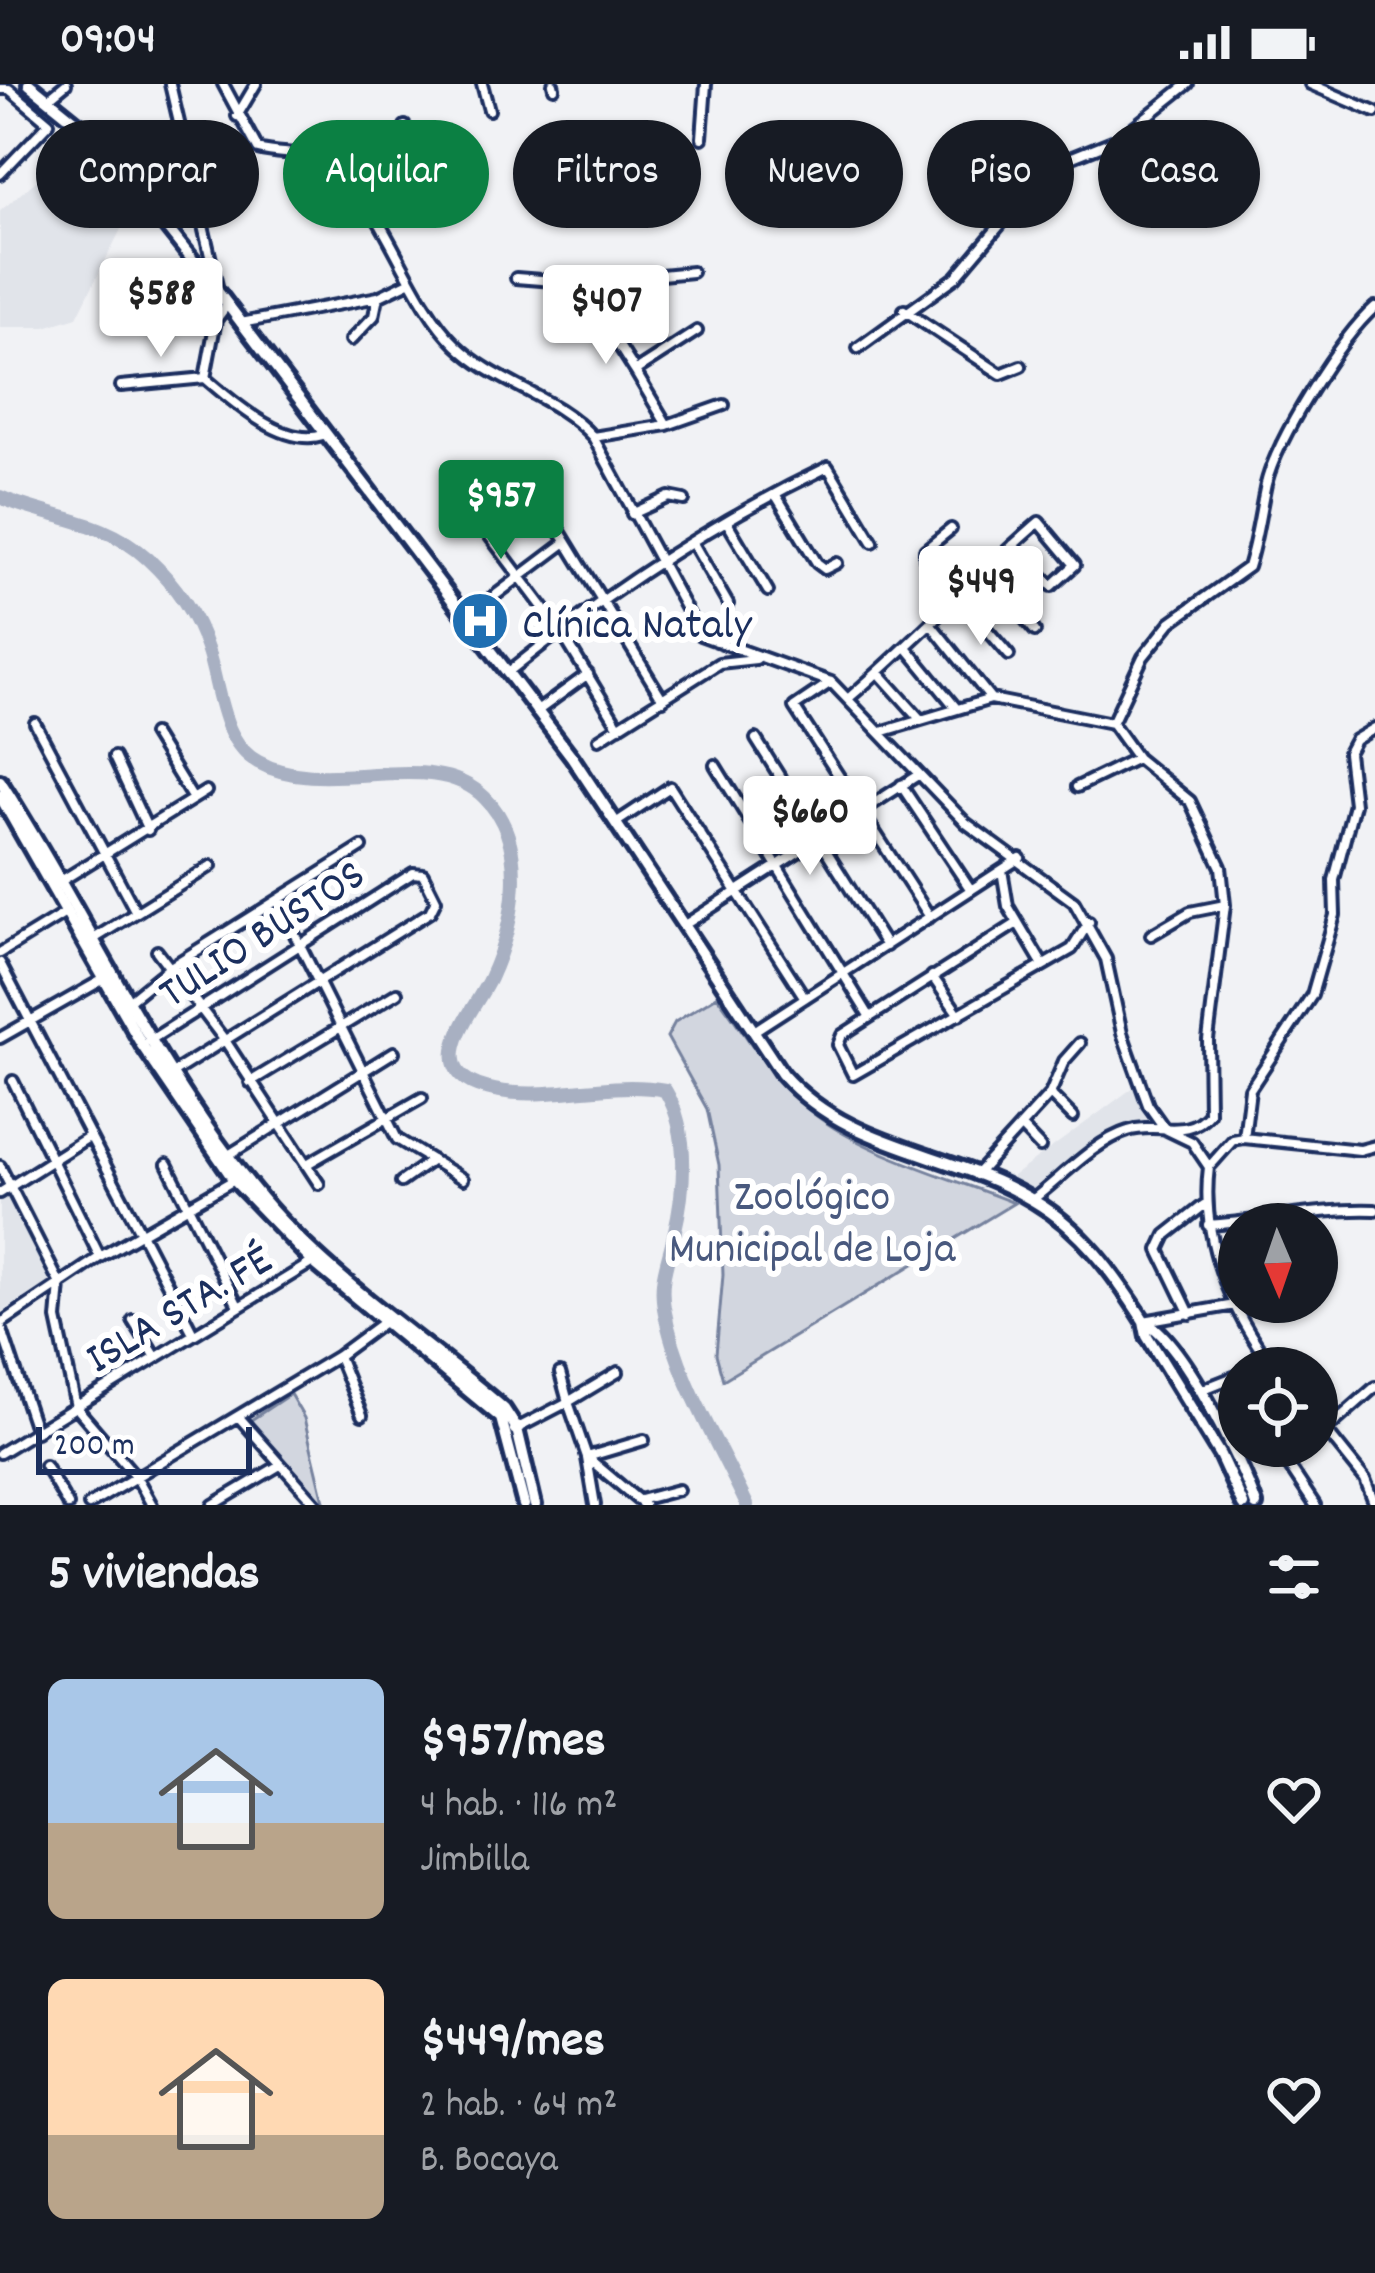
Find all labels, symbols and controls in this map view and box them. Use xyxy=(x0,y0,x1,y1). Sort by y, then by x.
text: 09:04 xyxy=(60,10,156,74)
chip: Comprar xyxy=(36,120,259,228)
chip: Alquilar xyxy=(283,120,489,228)
chip: Filtros xyxy=(513,120,701,228)
chip: Nuevo xyxy=(725,120,903,228)
chip: Piso xyxy=(927,120,1074,228)
chip: Casa xyxy=(1098,120,1260,228)
pin: $588 xyxy=(90,258,232,360)
pin: $407 xyxy=(535,265,677,367)
text: $588 xyxy=(126,269,196,324)
text: $407 xyxy=(570,276,642,331)
pin: $957 xyxy=(430,460,572,562)
text: $957 xyxy=(466,471,536,526)
pin: $449 xyxy=(910,546,1052,648)
text: $449 xyxy=(946,557,1016,612)
hospital icon: Clínica Nataly xyxy=(449,590,511,652)
place label: Clínica Nataly xyxy=(522,596,753,660)
pin: $660 xyxy=(739,776,881,878)
text: $660 xyxy=(770,787,850,842)
street label: TULIO BUSTOS xyxy=(148,846,380,1028)
park label: Zoológico Municipal de Loja xyxy=(669,1168,956,1284)
north arrow xyxy=(1218,1203,1338,1323)
map controls xyxy=(1218,1203,1338,1467)
street label: ISLA STA. FÉ xyxy=(75,1231,286,1393)
button: locate xyxy=(1218,1347,1338,1467)
scale bar xyxy=(36,1421,252,1474)
text: 200 m xyxy=(54,1424,135,1471)
text: 5 viviendas xyxy=(48,1541,260,1613)
icon: filters xyxy=(1261,1544,1327,1610)
text: $957/mes xyxy=(420,1708,606,1780)
icon: home xyxy=(144,1727,288,1871)
icon: heart xyxy=(1261,1766,1327,1832)
text: 4 hab. · 116 m² xyxy=(420,1780,618,1835)
text: Jimbilla xyxy=(420,1835,529,1890)
text: $449/mes xyxy=(420,2008,605,2080)
icon: home xyxy=(144,2027,288,2171)
icon: heart xyxy=(1261,2066,1327,2132)
text: 2 hab. · 64 m² xyxy=(420,2080,618,2135)
text: B. Bocaya xyxy=(420,2135,558,2190)

